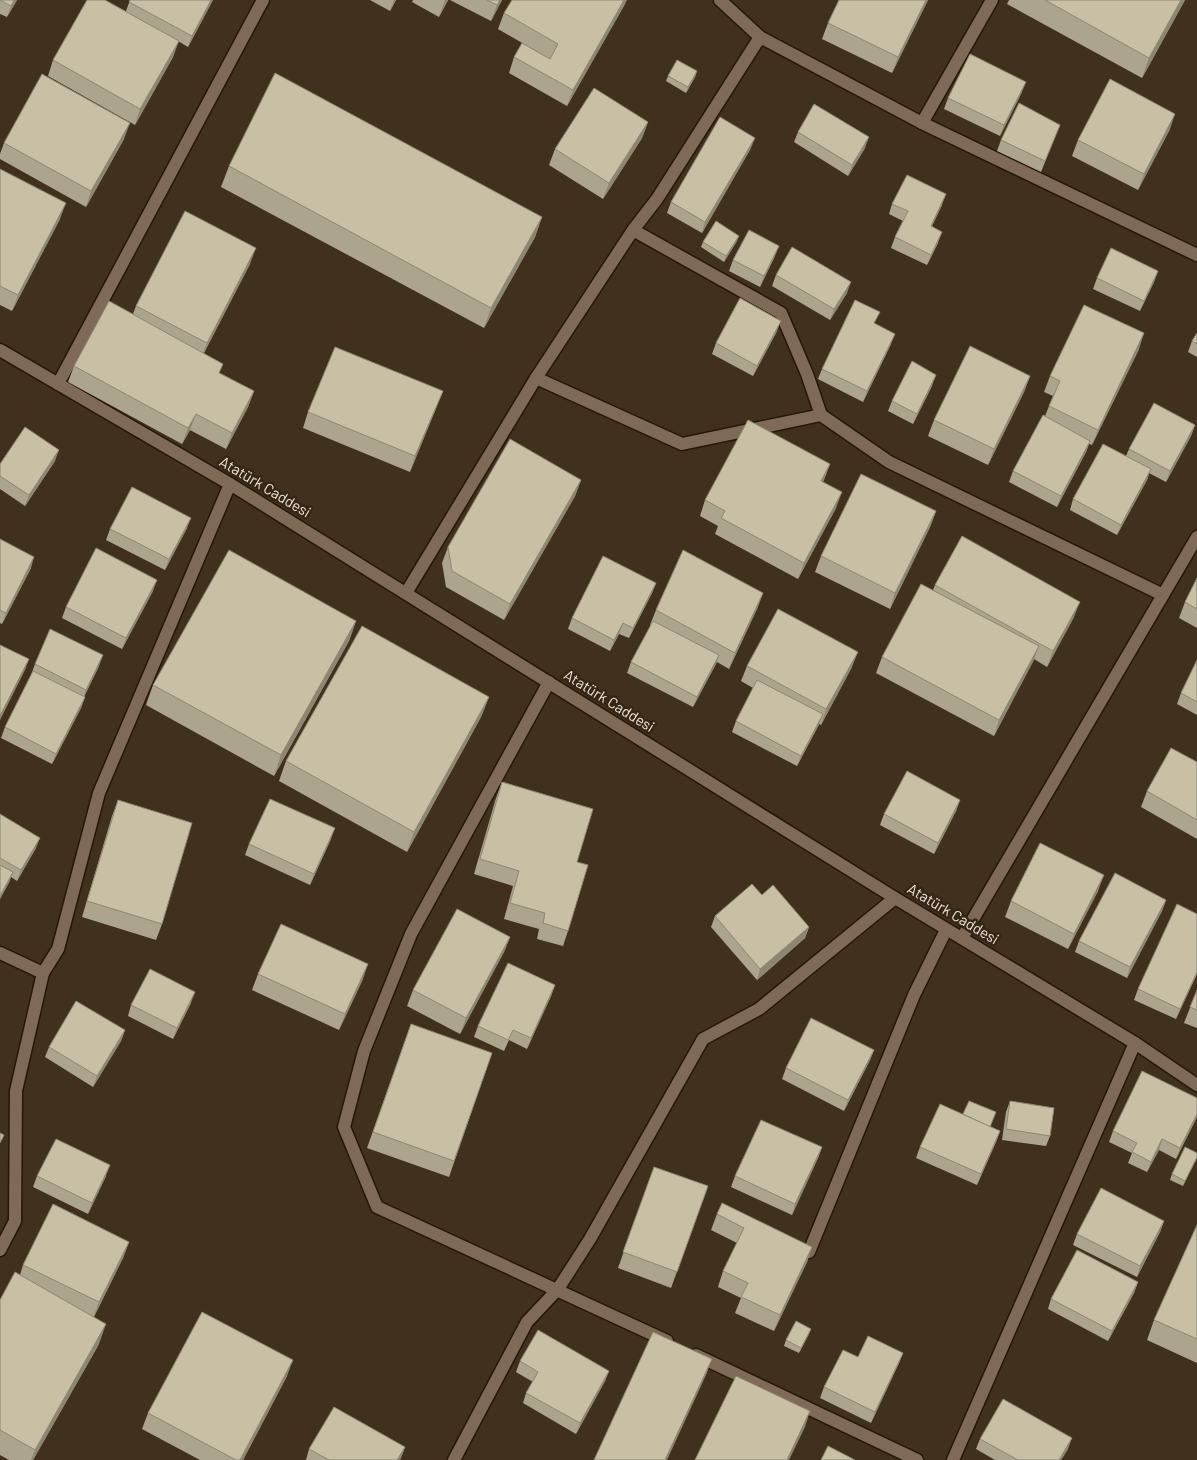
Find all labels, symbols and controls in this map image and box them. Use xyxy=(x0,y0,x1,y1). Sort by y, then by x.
street label: Atatürk Caddesi xyxy=(217,452,314,521)
street label: Atatürk Caddesi xyxy=(561,665,658,735)
street label: Atatürk Caddesi xyxy=(905,879,1002,948)

